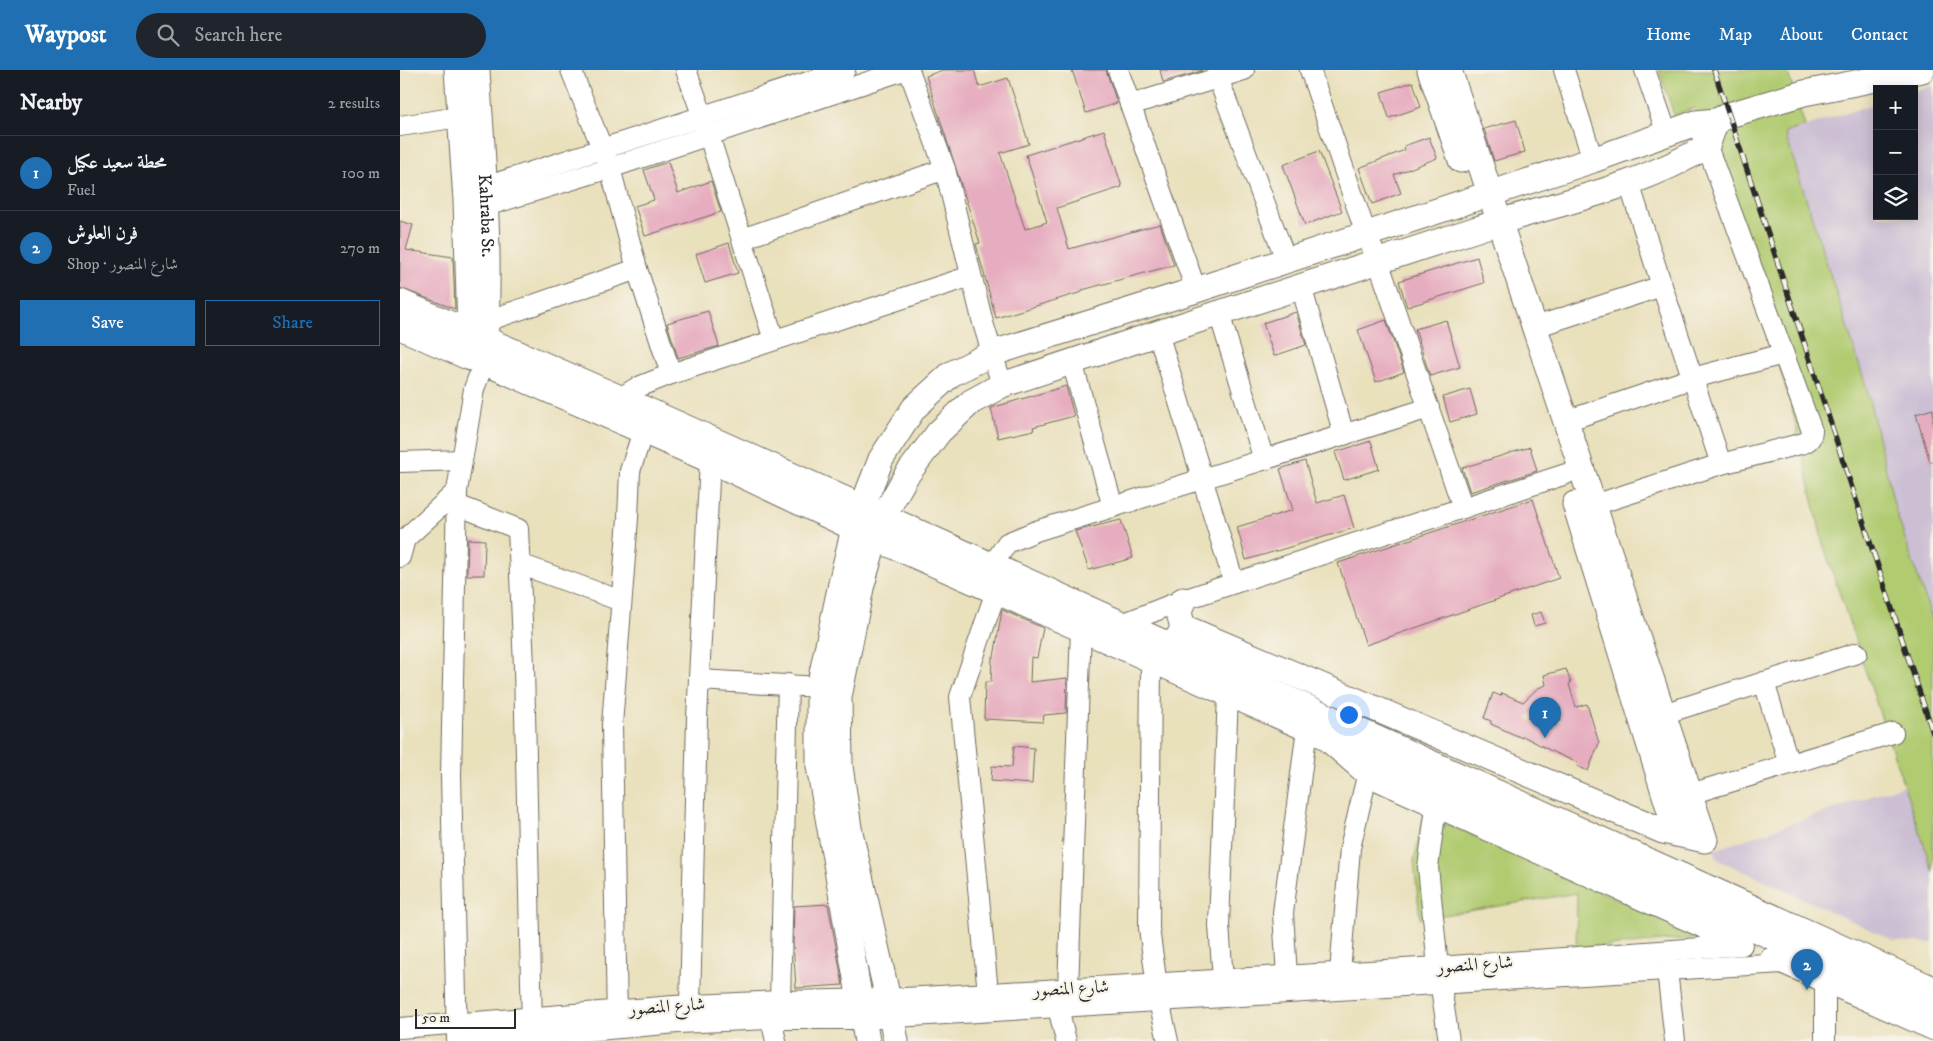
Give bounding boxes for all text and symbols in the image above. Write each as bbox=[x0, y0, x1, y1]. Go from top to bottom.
search box bbox=[136, 13, 486, 58]
text: Waypost bbox=[25, 20, 106, 50]
icon: search bbox=[154, 21, 182, 49]
text: Search here bbox=[194, 24, 282, 47]
text: Home bbox=[1646, 24, 1691, 46]
text: Map bbox=[1719, 24, 1752, 46]
text: About bbox=[1780, 24, 1823, 46]
text: Contact bbox=[1851, 24, 1908, 46]
map controls bbox=[1873, 85, 1918, 220]
button: + bbox=[1873, 85, 1918, 130]
text: Nearby bbox=[20, 90, 82, 116]
text: 2 results bbox=[328, 93, 380, 113]
button: − bbox=[1873, 130, 1918, 175]
text: محطة سعيد عكيل bbox=[67, 151, 167, 174]
text: 1 bbox=[33, 163, 39, 183]
text: 100 m bbox=[342, 163, 380, 183]
street label: Kahraba St. bbox=[473, 173, 498, 258]
button: layers bbox=[1873, 175, 1918, 220]
text: Fuel bbox=[67, 180, 96, 200]
text: فرن العلوش bbox=[67, 222, 138, 245]
text: 2 bbox=[32, 238, 40, 258]
text: 270 m bbox=[340, 238, 380, 258]
text: Shop · شارع المنصور bbox=[67, 254, 178, 274]
button: Save bbox=[20, 300, 195, 346]
button: Share bbox=[205, 300, 380, 346]
pin: 1 bbox=[1529, 697, 1561, 738]
your location bbox=[1336, 702, 1362, 728]
pin: 2 bbox=[1791, 949, 1823, 990]
street label: شارع المنصور bbox=[1434, 951, 1514, 982]
street label: شارع المنصور bbox=[1030, 976, 1110, 1005]
street label: شارع المنصور bbox=[626, 993, 706, 1024]
scale bar bbox=[415, 1006, 516, 1029]
text: 50 m bbox=[422, 1009, 450, 1027]

